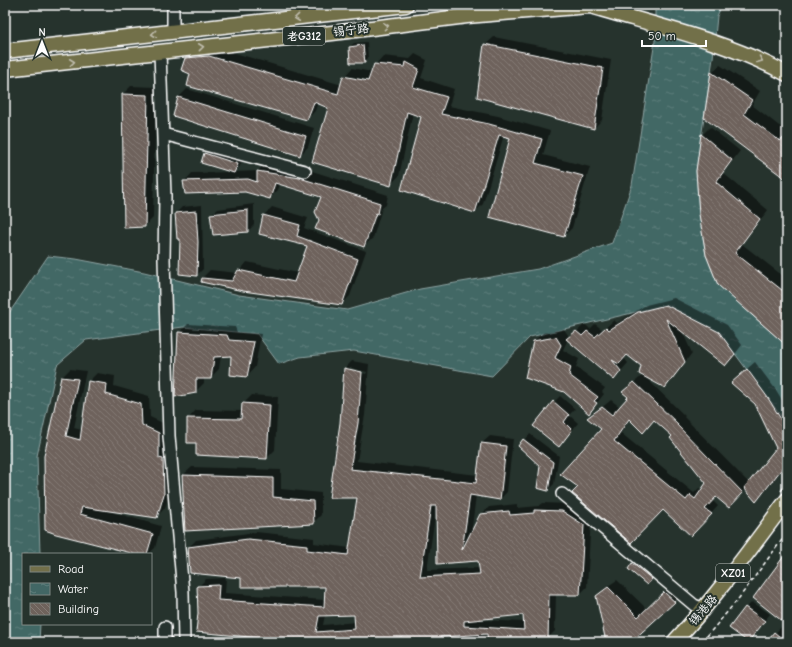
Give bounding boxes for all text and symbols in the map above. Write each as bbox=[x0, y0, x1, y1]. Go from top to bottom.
one-way arrow bbox=[294, 13, 301, 22]
street label: 锡宁路 bbox=[332, 21, 370, 39]
north arrow bbox=[22, 22, 62, 62]
one-way arrow bbox=[382, 22, 389, 31]
scale bar bbox=[642, 22, 706, 48]
text: N bbox=[38, 26, 46, 39]
road number: 老G312 bbox=[283, 27, 325, 45]
one-way arrow bbox=[151, 29, 157, 38]
text: 50 m bbox=[648, 29, 676, 43]
one-way arrow bbox=[198, 43, 204, 52]
one-way arrow bbox=[756, 56, 763, 64]
one-way arrow bbox=[69, 58, 75, 67]
legend bbox=[22, 553, 152, 625]
text: Road bbox=[58, 562, 84, 576]
road number: XZ01 bbox=[716, 564, 750, 582]
text: Water bbox=[58, 582, 88, 596]
street label: 锡港路 bbox=[686, 592, 720, 628]
text: Building bbox=[58, 602, 99, 616]

